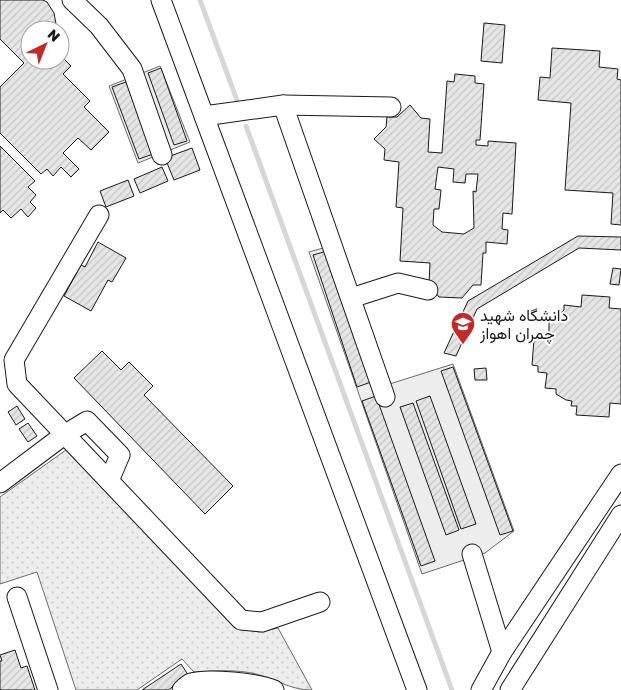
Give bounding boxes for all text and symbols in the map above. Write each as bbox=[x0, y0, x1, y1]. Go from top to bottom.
north arrow bbox=[20, 20, 70, 70]
text: N bbox=[45, 25, 64, 45]
place label: دانشگاه شهید چمران اهواز bbox=[479, 305, 568, 345]
school or university icon: دانشگاه شهید چمران اهواز bbox=[450, 311, 476, 345]

